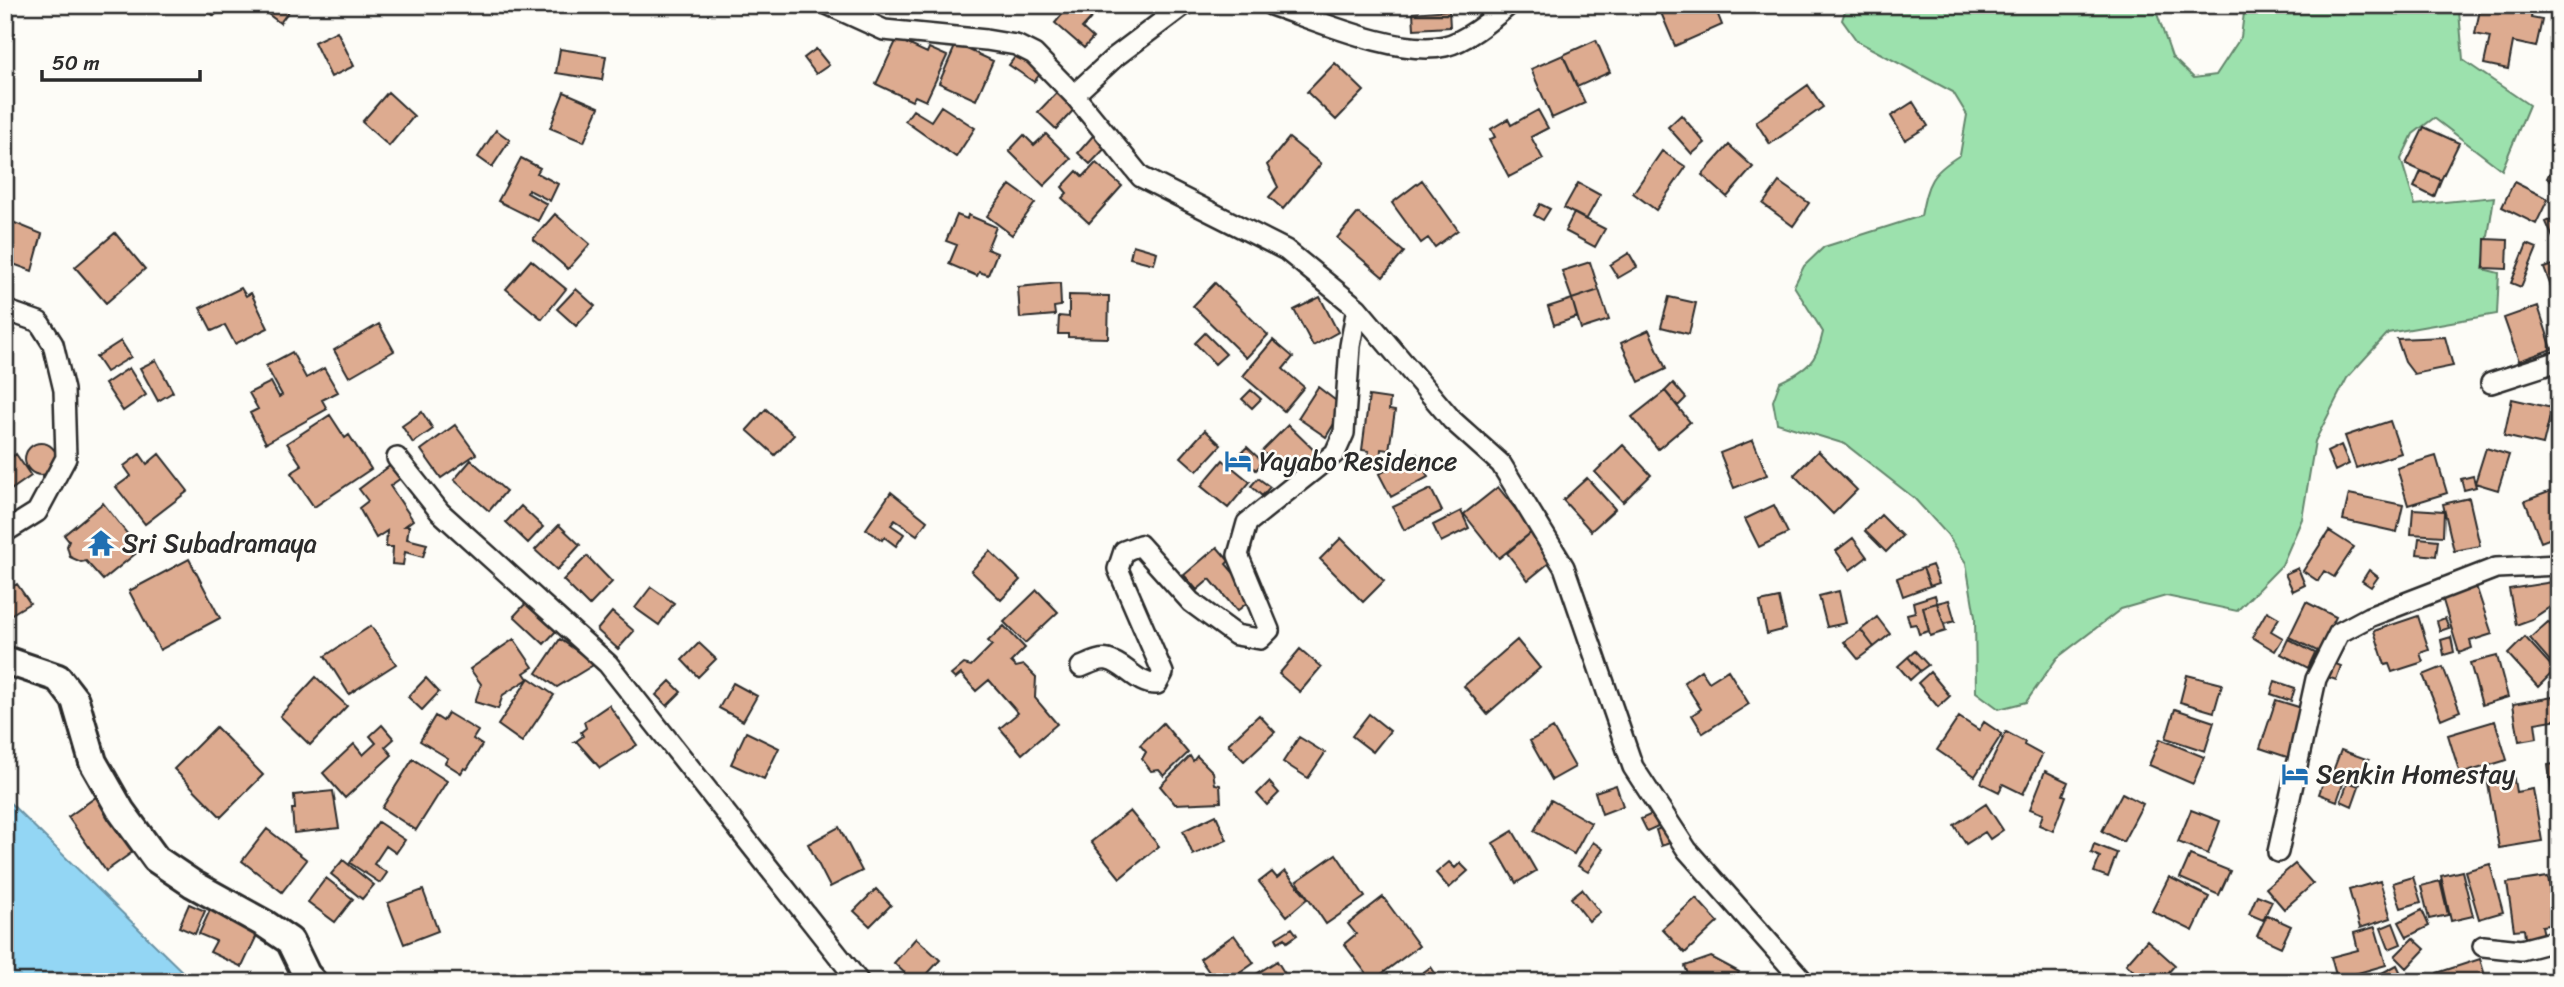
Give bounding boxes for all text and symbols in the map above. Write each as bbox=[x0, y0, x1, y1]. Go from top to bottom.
scale bar bbox=[42, 38, 200, 82]
text: 50 m bbox=[52, 44, 100, 82]
place label: Yayabo Residence bbox=[1259, 438, 1457, 484]
hotel icon: Yayabo Residence bbox=[1223, 446, 1253, 476]
place label: Sri Subadramaya bbox=[122, 520, 317, 566]
temple icon: Sri Subadramaya bbox=[86, 528, 116, 558]
place label: Senkin Homestay bbox=[2316, 751, 2516, 797]
hotel icon: Senkin Homestay bbox=[2280, 759, 2310, 789]

